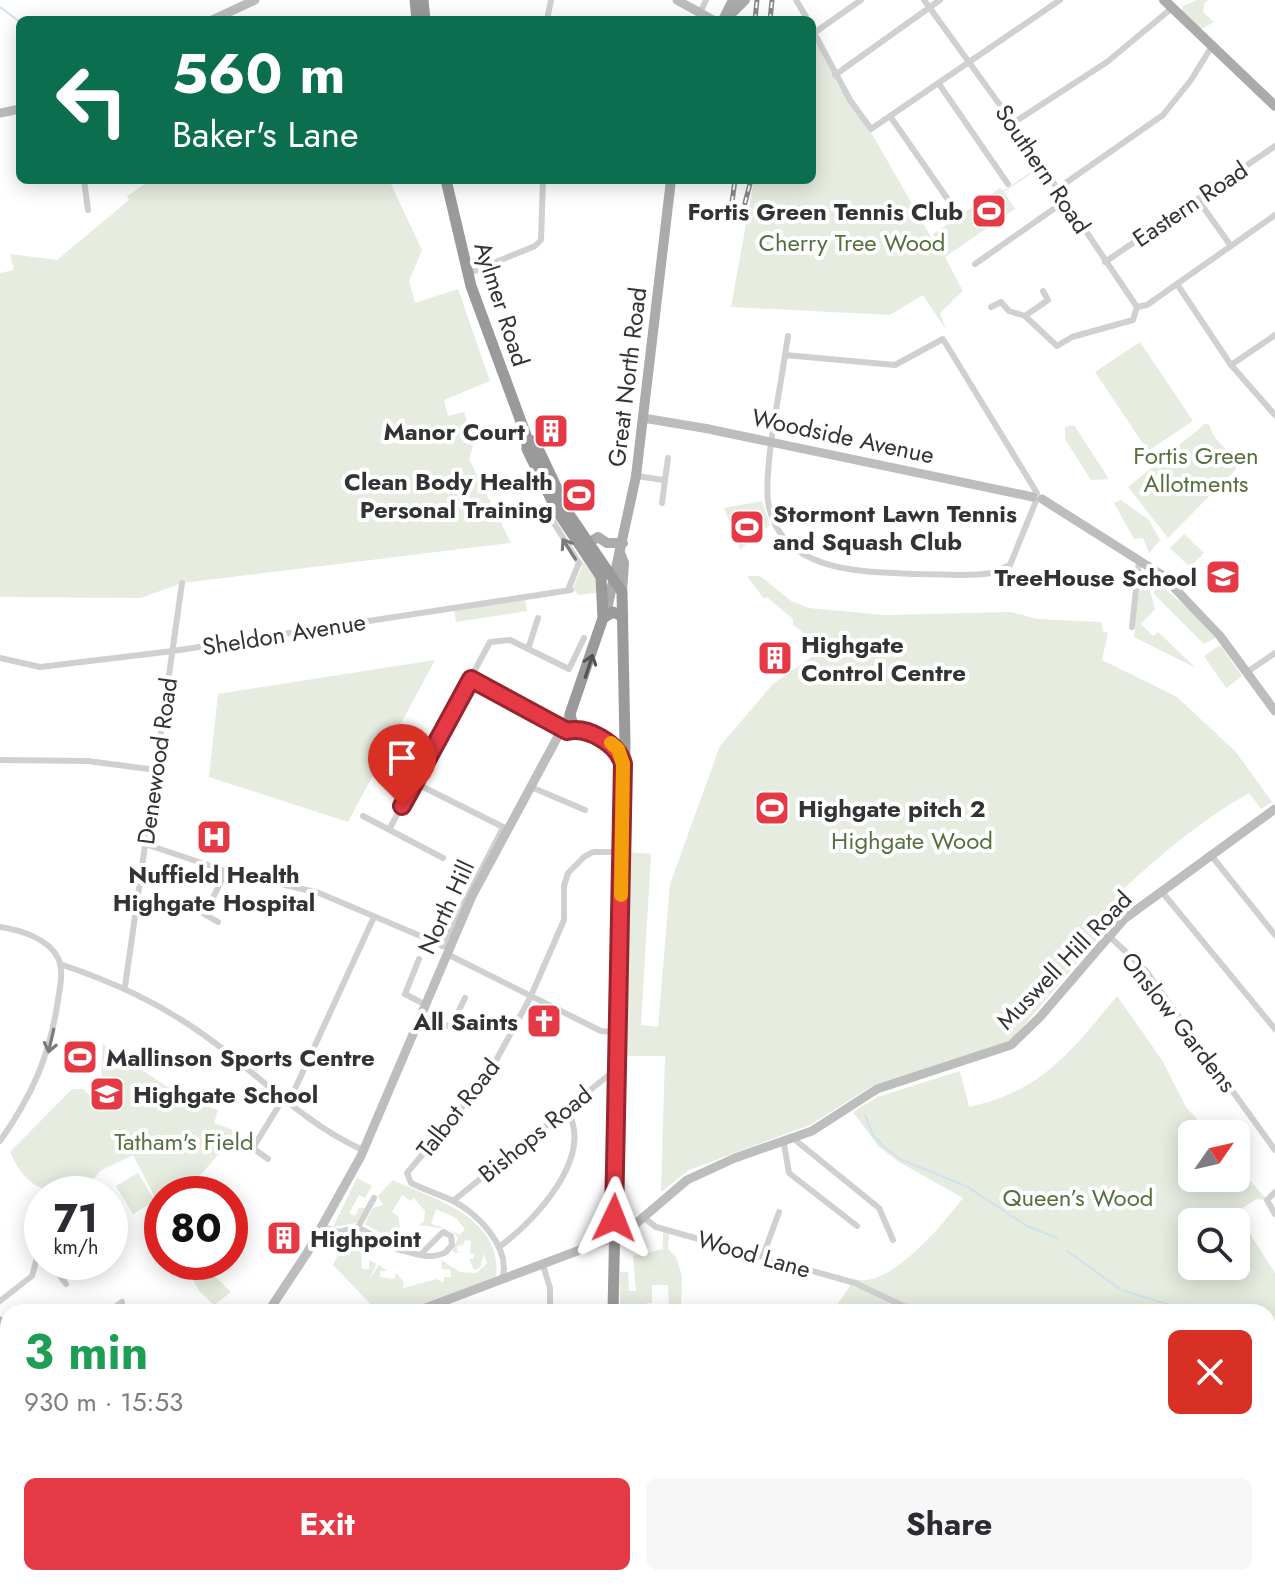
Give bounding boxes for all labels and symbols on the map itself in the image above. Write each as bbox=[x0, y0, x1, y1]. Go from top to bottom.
street label: Southern Road bbox=[987, 97, 1099, 241]
street label: Eastern Road bbox=[1125, 152, 1255, 256]
sports icon: Fortis Green Tennis Club bbox=[970, 192, 1008, 230]
place label: Fortis Green Tennis Club bbox=[687, 194, 963, 229]
park label: Cherry Tree Wood bbox=[758, 225, 946, 260]
street label: Aylmer Road bbox=[465, 237, 539, 371]
street label: Great North Road bbox=[599, 285, 655, 469]
street label: Woodside Avenue bbox=[749, 400, 937, 472]
building icon: Manor Court bbox=[532, 412, 570, 450]
place label: Manor Court bbox=[383, 414, 525, 449]
park label: Fortis Green Allotments bbox=[1133, 438, 1259, 501]
place label: Clean Body Health Personal Training bbox=[344, 464, 553, 527]
sports icon: Clean Body Health Personal Training bbox=[560, 476, 598, 514]
place label: Stormont Lawn Tennis and Squash Club bbox=[773, 496, 1017, 559]
sports icon: Stormont Lawn Tennis and Squash Club bbox=[728, 508, 766, 546]
one-way arrow bbox=[561, 538, 577, 561]
school or university icon: TreeHouse School bbox=[1204, 558, 1242, 596]
place label: TreeHouse School bbox=[994, 560, 1197, 595]
street label: Sheldon Avenue bbox=[200, 604, 368, 664]
place label: Highgate Control Centre bbox=[801, 627, 966, 690]
building icon: Highgate Control Centre bbox=[756, 639, 794, 677]
one-way arrow bbox=[582, 654, 597, 679]
street label: Denewood Road bbox=[128, 675, 186, 847]
pin bbox=[368, 724, 436, 806]
sports icon: Highgate pitch 2 bbox=[753, 789, 791, 827]
place label: Highgate pitch 2 bbox=[798, 791, 985, 826]
hospital icon: Nuffield Health Highgate Hospital bbox=[195, 818, 233, 856]
park label: Highgate Wood bbox=[831, 823, 993, 858]
street label: North Hill bbox=[409, 854, 483, 960]
place label: Nuffield Health Highgate Hospital bbox=[113, 857, 315, 920]
street label: Muswell Hill Road bbox=[988, 883, 1140, 1037]
street label: Onslow Gardens bbox=[1113, 944, 1245, 1100]
church icon: All Saints bbox=[525, 1002, 563, 1040]
place label: All Saints bbox=[412, 1004, 518, 1039]
one-way arrow bbox=[43, 1028, 58, 1053]
sports icon: Mallinson Sports Centre bbox=[61, 1038, 99, 1076]
place label: Mallinson Sports Centre bbox=[106, 1040, 375, 1075]
street label: Talbot Road bbox=[408, 1051, 508, 1165]
school or university icon: Highgate School bbox=[88, 1075, 126, 1113]
place label: Highgate School bbox=[133, 1077, 318, 1112]
street label: Bishops Road bbox=[471, 1077, 599, 1191]
north arrow bbox=[1178, 1120, 1250, 1192]
park label: Tatham's Field bbox=[114, 1124, 254, 1159]
speed limit sign: 80 bbox=[144, 1176, 248, 1280]
position arrow bbox=[572, 1176, 656, 1260]
park label: Queen’s Wood bbox=[1003, 1180, 1153, 1215]
building icon: Highpoint bbox=[265, 1219, 303, 1257]
place label: Highpoint bbox=[310, 1221, 421, 1256]
street label: Wood Lane bbox=[693, 1221, 815, 1287]

